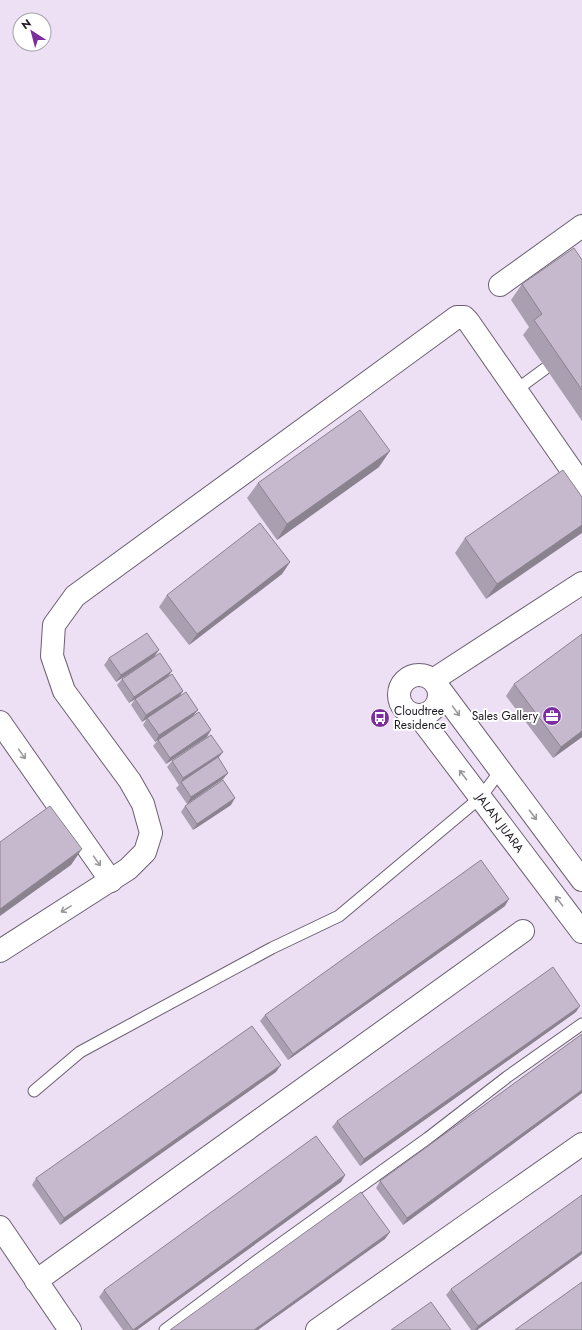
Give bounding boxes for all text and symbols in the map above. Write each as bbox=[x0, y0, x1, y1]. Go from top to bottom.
north arrow bbox=[12, 12, 52, 52]
text: N bbox=[18, 15, 34, 33]
place label: Cloudtree Residence bbox=[394, 702, 446, 734]
one-way arrow bbox=[452, 705, 460, 716]
office icon: Sales Gallery bbox=[541, 705, 563, 727]
bus stop icon: Cloudtree Residence bbox=[369, 707, 391, 729]
place label: Sales Gallery bbox=[472, 707, 539, 725]
one-way arrow bbox=[18, 748, 26, 759]
one-way arrow bbox=[459, 769, 468, 780]
street label: JALAN JUARA bbox=[470, 788, 528, 857]
one-way arrow bbox=[529, 810, 538, 821]
one-way arrow bbox=[93, 855, 101, 866]
one-way arrow bbox=[554, 895, 563, 906]
one-way arrow bbox=[61, 905, 72, 913]

